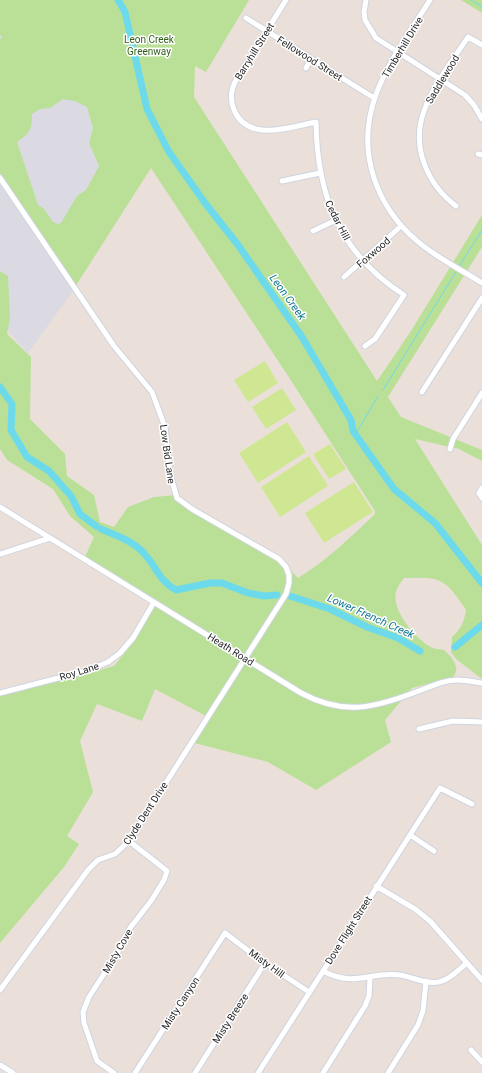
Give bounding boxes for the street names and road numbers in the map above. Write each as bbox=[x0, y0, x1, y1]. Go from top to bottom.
street label: Timberhill Drive bbox=[380, 15, 425, 80]
street label: Barryhill Street bbox=[233, 21, 276, 82]
street label: Fellowood Street bbox=[275, 34, 344, 83]
street label: Saddlewood bbox=[424, 53, 461, 106]
street label: Cedar Hill bbox=[323, 198, 352, 242]
street label: Foxwood bbox=[354, 235, 392, 270]
street label: Low Bid Lane bbox=[158, 424, 177, 484]
street label: Heath Road bbox=[206, 631, 256, 668]
street label: Roy Lane bbox=[58, 660, 100, 683]
street label: Clyde Dent Drive bbox=[121, 780, 170, 847]
street label: Dove Flight Street bbox=[323, 894, 374, 966]
street label: Misty Cove bbox=[100, 927, 134, 975]
street label: Misty Hill bbox=[247, 947, 287, 980]
street label: Misty Canyon bbox=[159, 975, 201, 1032]
street label: Misty Breeze bbox=[210, 991, 251, 1045]

